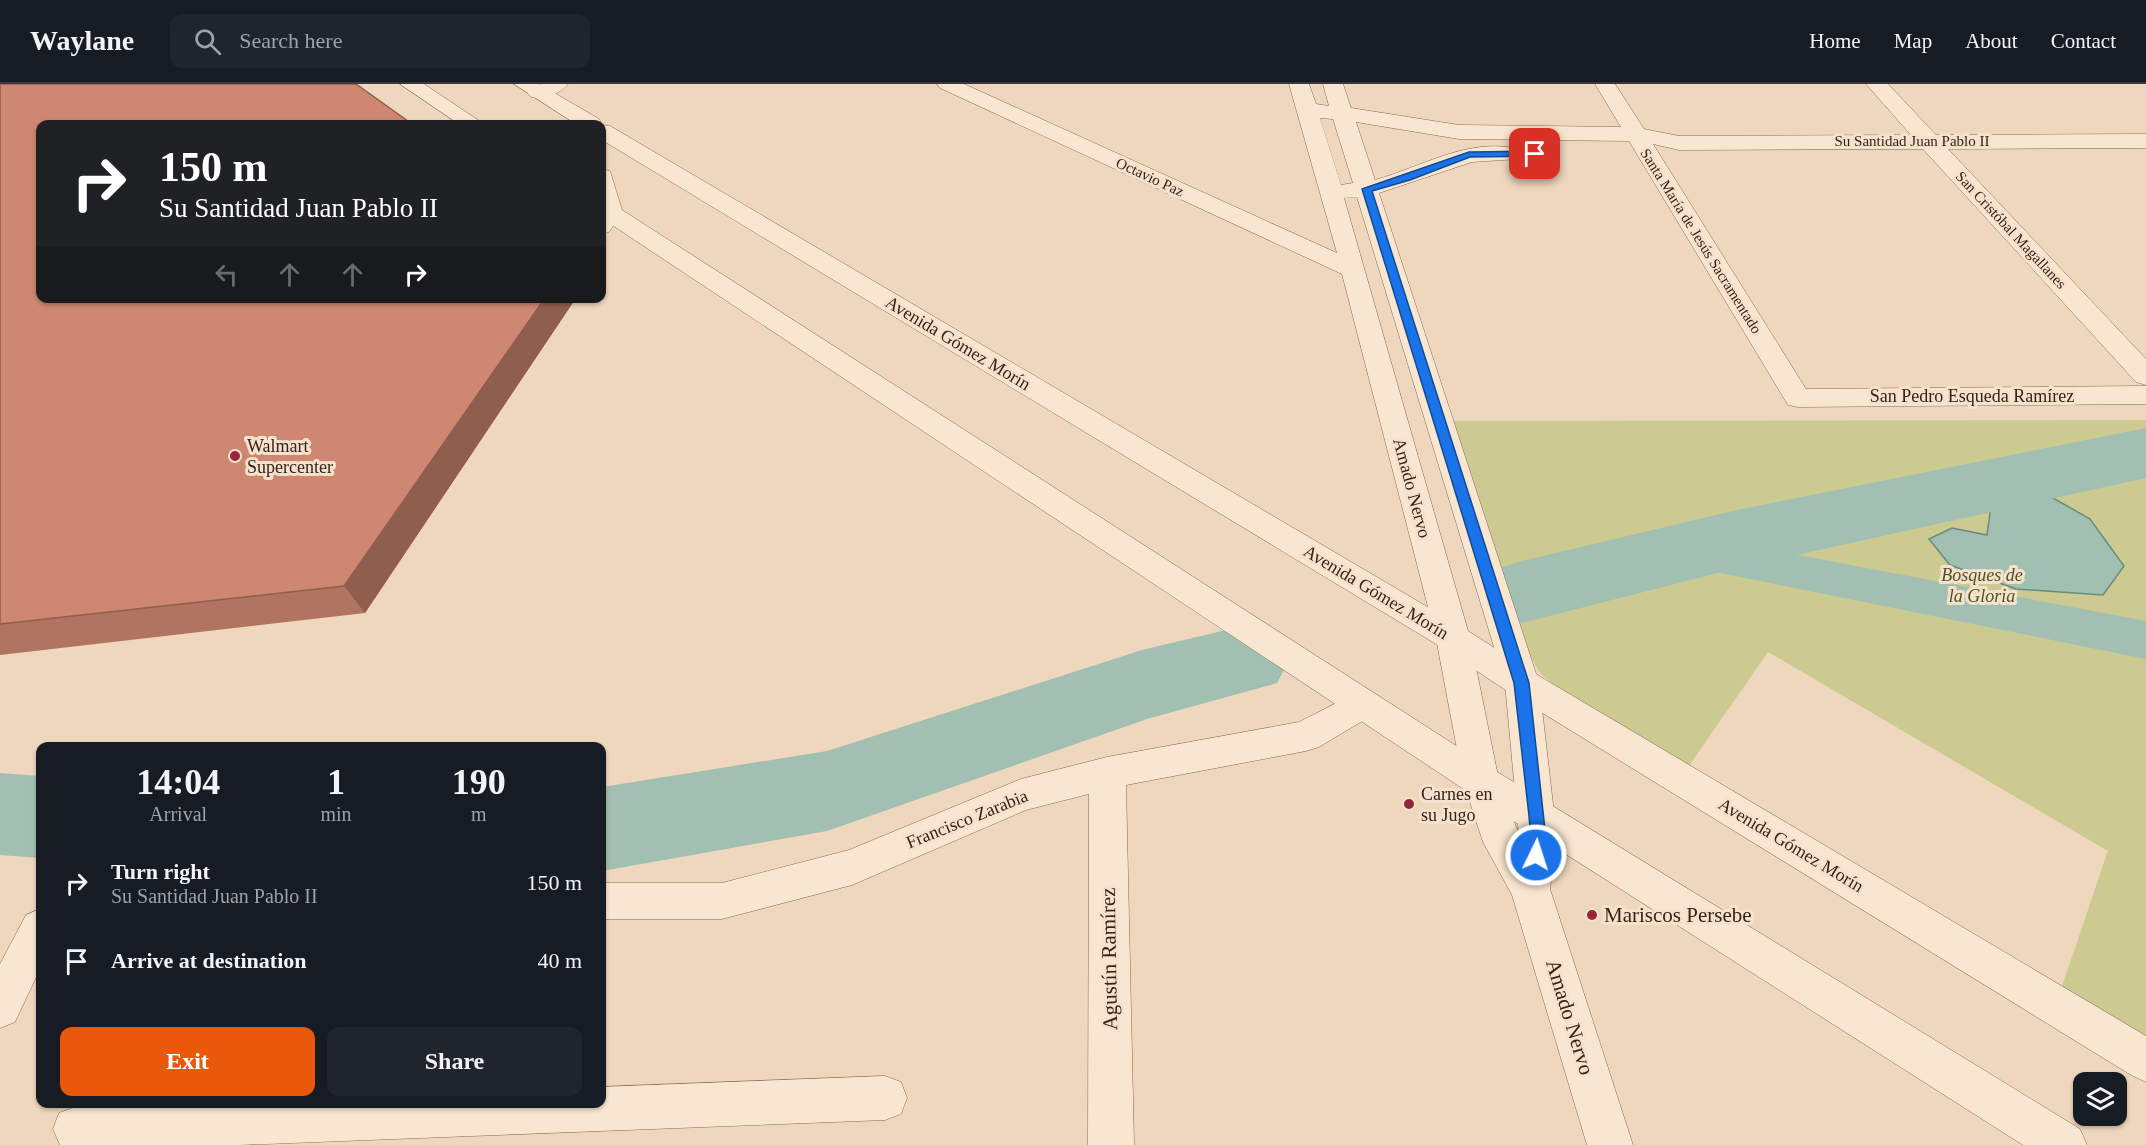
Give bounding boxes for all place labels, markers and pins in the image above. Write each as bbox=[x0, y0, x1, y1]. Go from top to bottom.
pin bbox=[1509, 128, 1560, 179]
place label: Walmart Supercenter bbox=[247, 436, 333, 477]
marker: Walmart Supercenter bbox=[228, 449, 242, 463]
place label: Carnes en su Jugo bbox=[1421, 784, 1492, 825]
marker: Carnes en su Jugo bbox=[1402, 797, 1416, 811]
place label: Mariscos Persebe bbox=[1604, 903, 1752, 927]
marker: Mariscos Persebe bbox=[1585, 908, 1599, 922]

